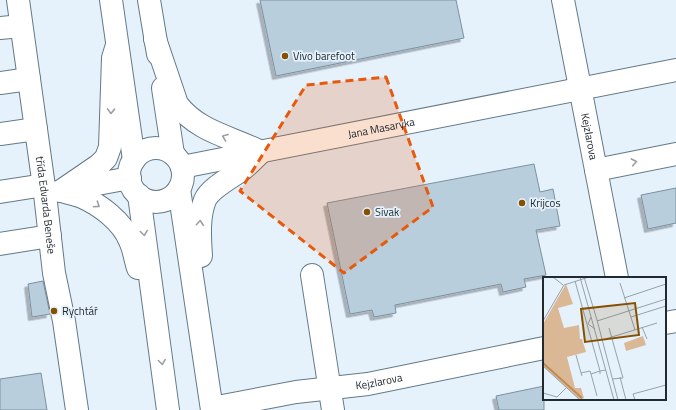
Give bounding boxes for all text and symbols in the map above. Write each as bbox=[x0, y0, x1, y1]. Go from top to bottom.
place label: Vivo barefoot bbox=[293, 48, 355, 64]
marker: Vivo barefoot bbox=[280, 51, 290, 61]
one-way arrow bbox=[107, 108, 115, 114]
street label: Kejzlarova bbox=[577, 112, 602, 162]
street label: Jana Masaryka bbox=[346, 113, 417, 142]
one-way arrow bbox=[221, 134, 229, 142]
street label: třída Edvarda Beneše bbox=[32, 155, 60, 255]
one-way arrow bbox=[631, 159, 637, 167]
place label: Krijcos bbox=[530, 195, 561, 211]
marker: Krijcos bbox=[517, 198, 527, 208]
one-way arrow bbox=[92, 200, 99, 207]
place label: Sivak bbox=[375, 204, 400, 220]
marker: Sivak bbox=[362, 207, 372, 217]
one-way arrow bbox=[196, 220, 205, 226]
one-way arrow bbox=[139, 230, 148, 236]
inset map bbox=[543, 277, 666, 400]
place label: Rychtář bbox=[62, 303, 98, 319]
marker: Rychtář bbox=[49, 306, 59, 316]
one-way arrow bbox=[157, 359, 166, 365]
street label: Kejzlarova bbox=[355, 369, 404, 393]

